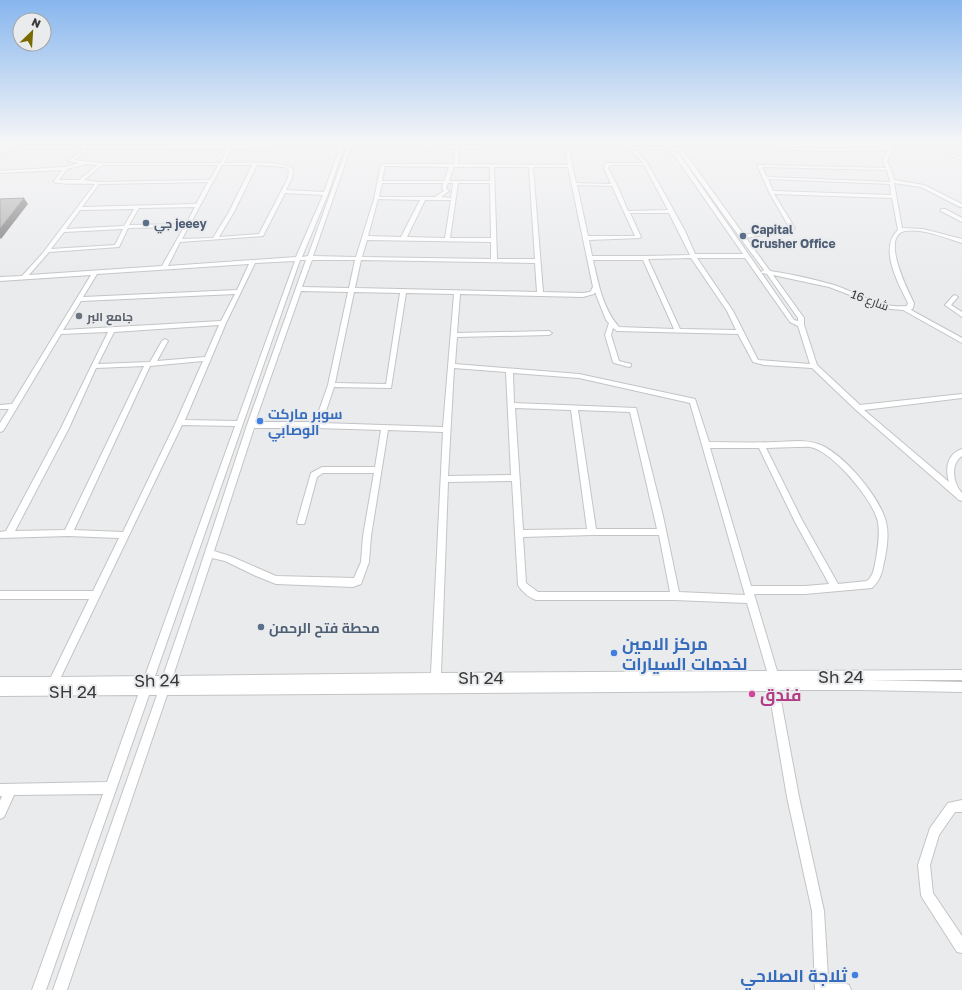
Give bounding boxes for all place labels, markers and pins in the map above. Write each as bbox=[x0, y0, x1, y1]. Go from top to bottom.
place label: جي jeeey bbox=[154, 216, 207, 234]
marker: جي jeeey bbox=[141, 218, 151, 228]
place label: Capital Crusher Office bbox=[751, 222, 836, 251]
marker: Capital Crusher Office bbox=[738, 231, 748, 241]
place label: جامع البر bbox=[86, 309, 133, 326]
marker: جامع البر bbox=[74, 311, 84, 321]
place label: سوبر ماركت الوصابي bbox=[268, 405, 342, 442]
marker: سوبر ماركت الوصابي bbox=[255, 416, 265, 426]
place label: محطة فتح الرحمن bbox=[269, 619, 380, 638]
marker: محطة فتح الرحمن bbox=[256, 622, 266, 632]
place label: مركز الامين لخدمات السيارات bbox=[622, 633, 747, 674]
marker: مركز الامين لخدمات السيارات bbox=[609, 648, 619, 658]
place label: فندق bbox=[760, 684, 801, 706]
marker: فندق bbox=[747, 689, 757, 699]
place label: ثلاجة الصلاحي bbox=[740, 965, 848, 990]
marker: ثلاجة الصلاحي bbox=[850, 970, 860, 980]

